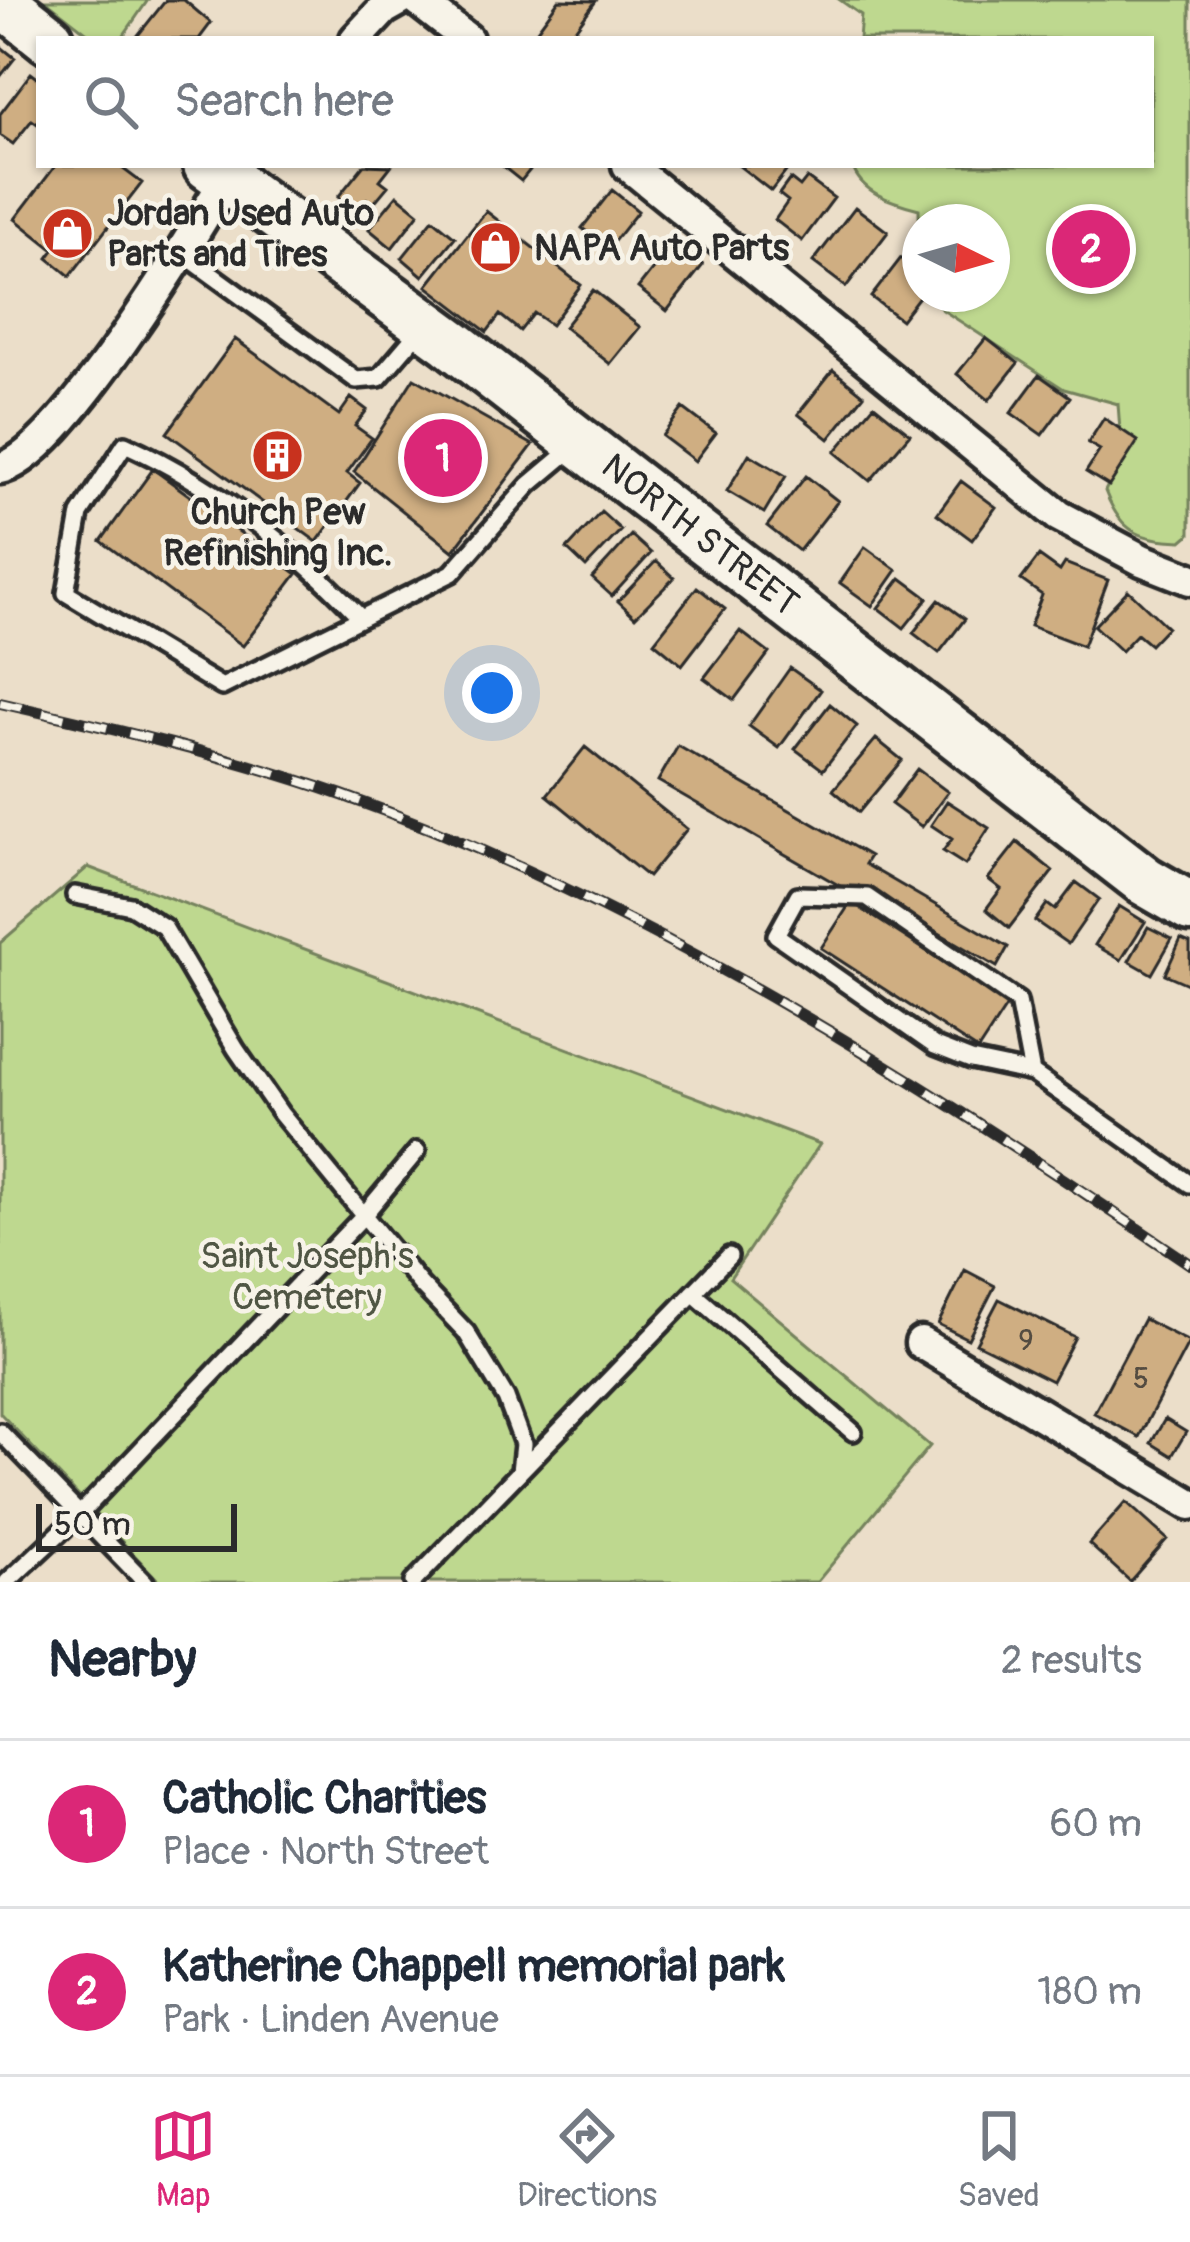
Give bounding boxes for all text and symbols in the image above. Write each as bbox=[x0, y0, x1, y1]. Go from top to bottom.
search box bbox=[36, 36, 1154, 168]
icon: search bbox=[78, 69, 144, 135]
text: Search here bbox=[174, 74, 394, 130]
place label: Jordan Used Auto Parts and Tires bbox=[107, 191, 374, 277]
north arrow bbox=[902, 204, 1010, 312]
pin: 2 bbox=[1052, 204, 1130, 294]
shop icon: Jordan Used Auto Parts and Tires bbox=[40, 206, 96, 262]
shop icon: NAPA Auto Parts bbox=[467, 220, 523, 276]
place label: NAPA Auto Parts bbox=[534, 226, 790, 271]
pin: 1 bbox=[404, 413, 482, 503]
building icon: Church Pew Refinishing Inc. bbox=[250, 428, 306, 484]
street label: NORTH STREET bbox=[592, 444, 808, 626]
place label: Church Pew Refinishing Inc. bbox=[164, 490, 392, 576]
your location bbox=[462, 663, 522, 723]
park label: Saint Joseph's Cemetery bbox=[200, 1234, 414, 1320]
house number: 9 bbox=[1018, 1322, 1034, 1359]
house number: 5 bbox=[1133, 1360, 1149, 1397]
scale bar bbox=[36, 1498, 237, 1551]
text: 50 m bbox=[54, 1504, 131, 1545]
text: Nearby bbox=[48, 1628, 196, 1692]
text: 2 results bbox=[1001, 1636, 1142, 1685]
text: Catholic Charities bbox=[162, 1771, 486, 1827]
text: 1 bbox=[79, 1799, 95, 1848]
text: 60 m bbox=[1050, 1799, 1142, 1848]
text: Place · North Street bbox=[162, 1827, 489, 1876]
text: Katherine Chappell memorial park bbox=[162, 1939, 785, 1995]
text: 2 bbox=[76, 1967, 98, 2016]
text: 180 m bbox=[1037, 1967, 1142, 2016]
text: Park · Linden Avenue bbox=[162, 1995, 499, 2044]
tab: Map bbox=[150, 2103, 216, 2216]
tab: Directions bbox=[517, 2103, 657, 2216]
tab: Saved bbox=[958, 2103, 1040, 2216]

